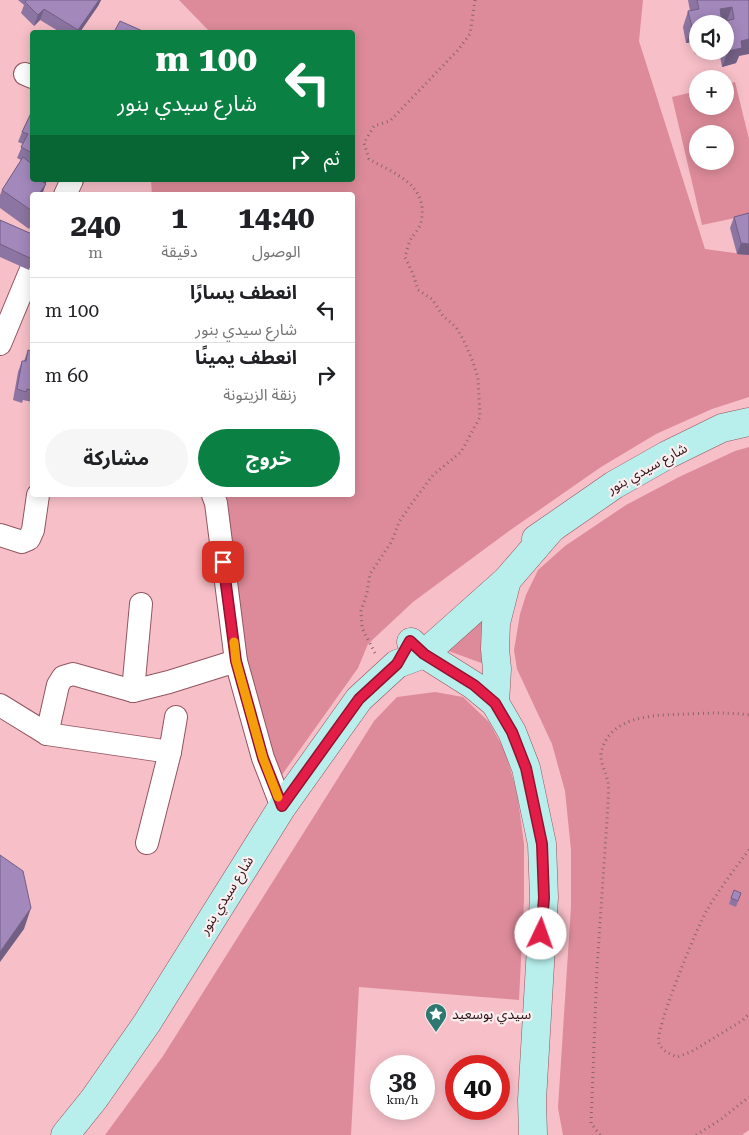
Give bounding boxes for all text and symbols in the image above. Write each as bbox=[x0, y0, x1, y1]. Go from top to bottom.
map controls bbox=[689, 15, 734, 170]
button: sound bbox=[689, 15, 734, 60]
text: 100 m bbox=[156, 39, 257, 80]
icon: left bbox=[275, 50, 340, 115]
button: + bbox=[689, 70, 734, 115]
text: شارع سيدي بنور bbox=[117, 91, 257, 116]
button: − bbox=[689, 125, 734, 170]
icon: right bbox=[286, 145, 314, 173]
text: ثم bbox=[324, 147, 340, 170]
text: 1 bbox=[171, 200, 188, 235]
text: 14:40 bbox=[238, 200, 315, 235]
text: 240 bbox=[70, 208, 121, 243]
text: دقيقة bbox=[161, 242, 198, 261]
text: الوصول bbox=[252, 242, 301, 261]
text: m bbox=[88, 243, 103, 262]
text: انعطف يسارًا bbox=[190, 281, 297, 304]
icon: left bbox=[312, 296, 340, 324]
text: 100 m bbox=[45, 299, 99, 322]
text: شارع سيدي بنور bbox=[195, 320, 297, 339]
text: انعطف يمينًا bbox=[195, 346, 297, 369]
icon: right bbox=[312, 361, 340, 389]
text: 60 m bbox=[45, 364, 88, 387]
text: زنقة الزيتونة bbox=[223, 385, 297, 404]
button: مشاركة bbox=[45, 429, 188, 487]
button: خروج bbox=[198, 429, 340, 487]
street label: شارع سيدي بنور bbox=[603, 439, 691, 500]
pin bbox=[202, 541, 244, 583]
icon: arrive bbox=[209, 548, 237, 576]
street label: شارع سيدي بنور bbox=[195, 853, 259, 940]
position arrow bbox=[514, 907, 566, 959]
place icon: سيدي بوسعيد bbox=[424, 1002, 448, 1033]
place label: سيدي بوسعيد bbox=[452, 1006, 531, 1025]
speed limit sign: 40 bbox=[445, 1055, 510, 1120]
text: 38 bbox=[388, 1067, 417, 1096]
text: km/h bbox=[386, 1093, 419, 1107]

